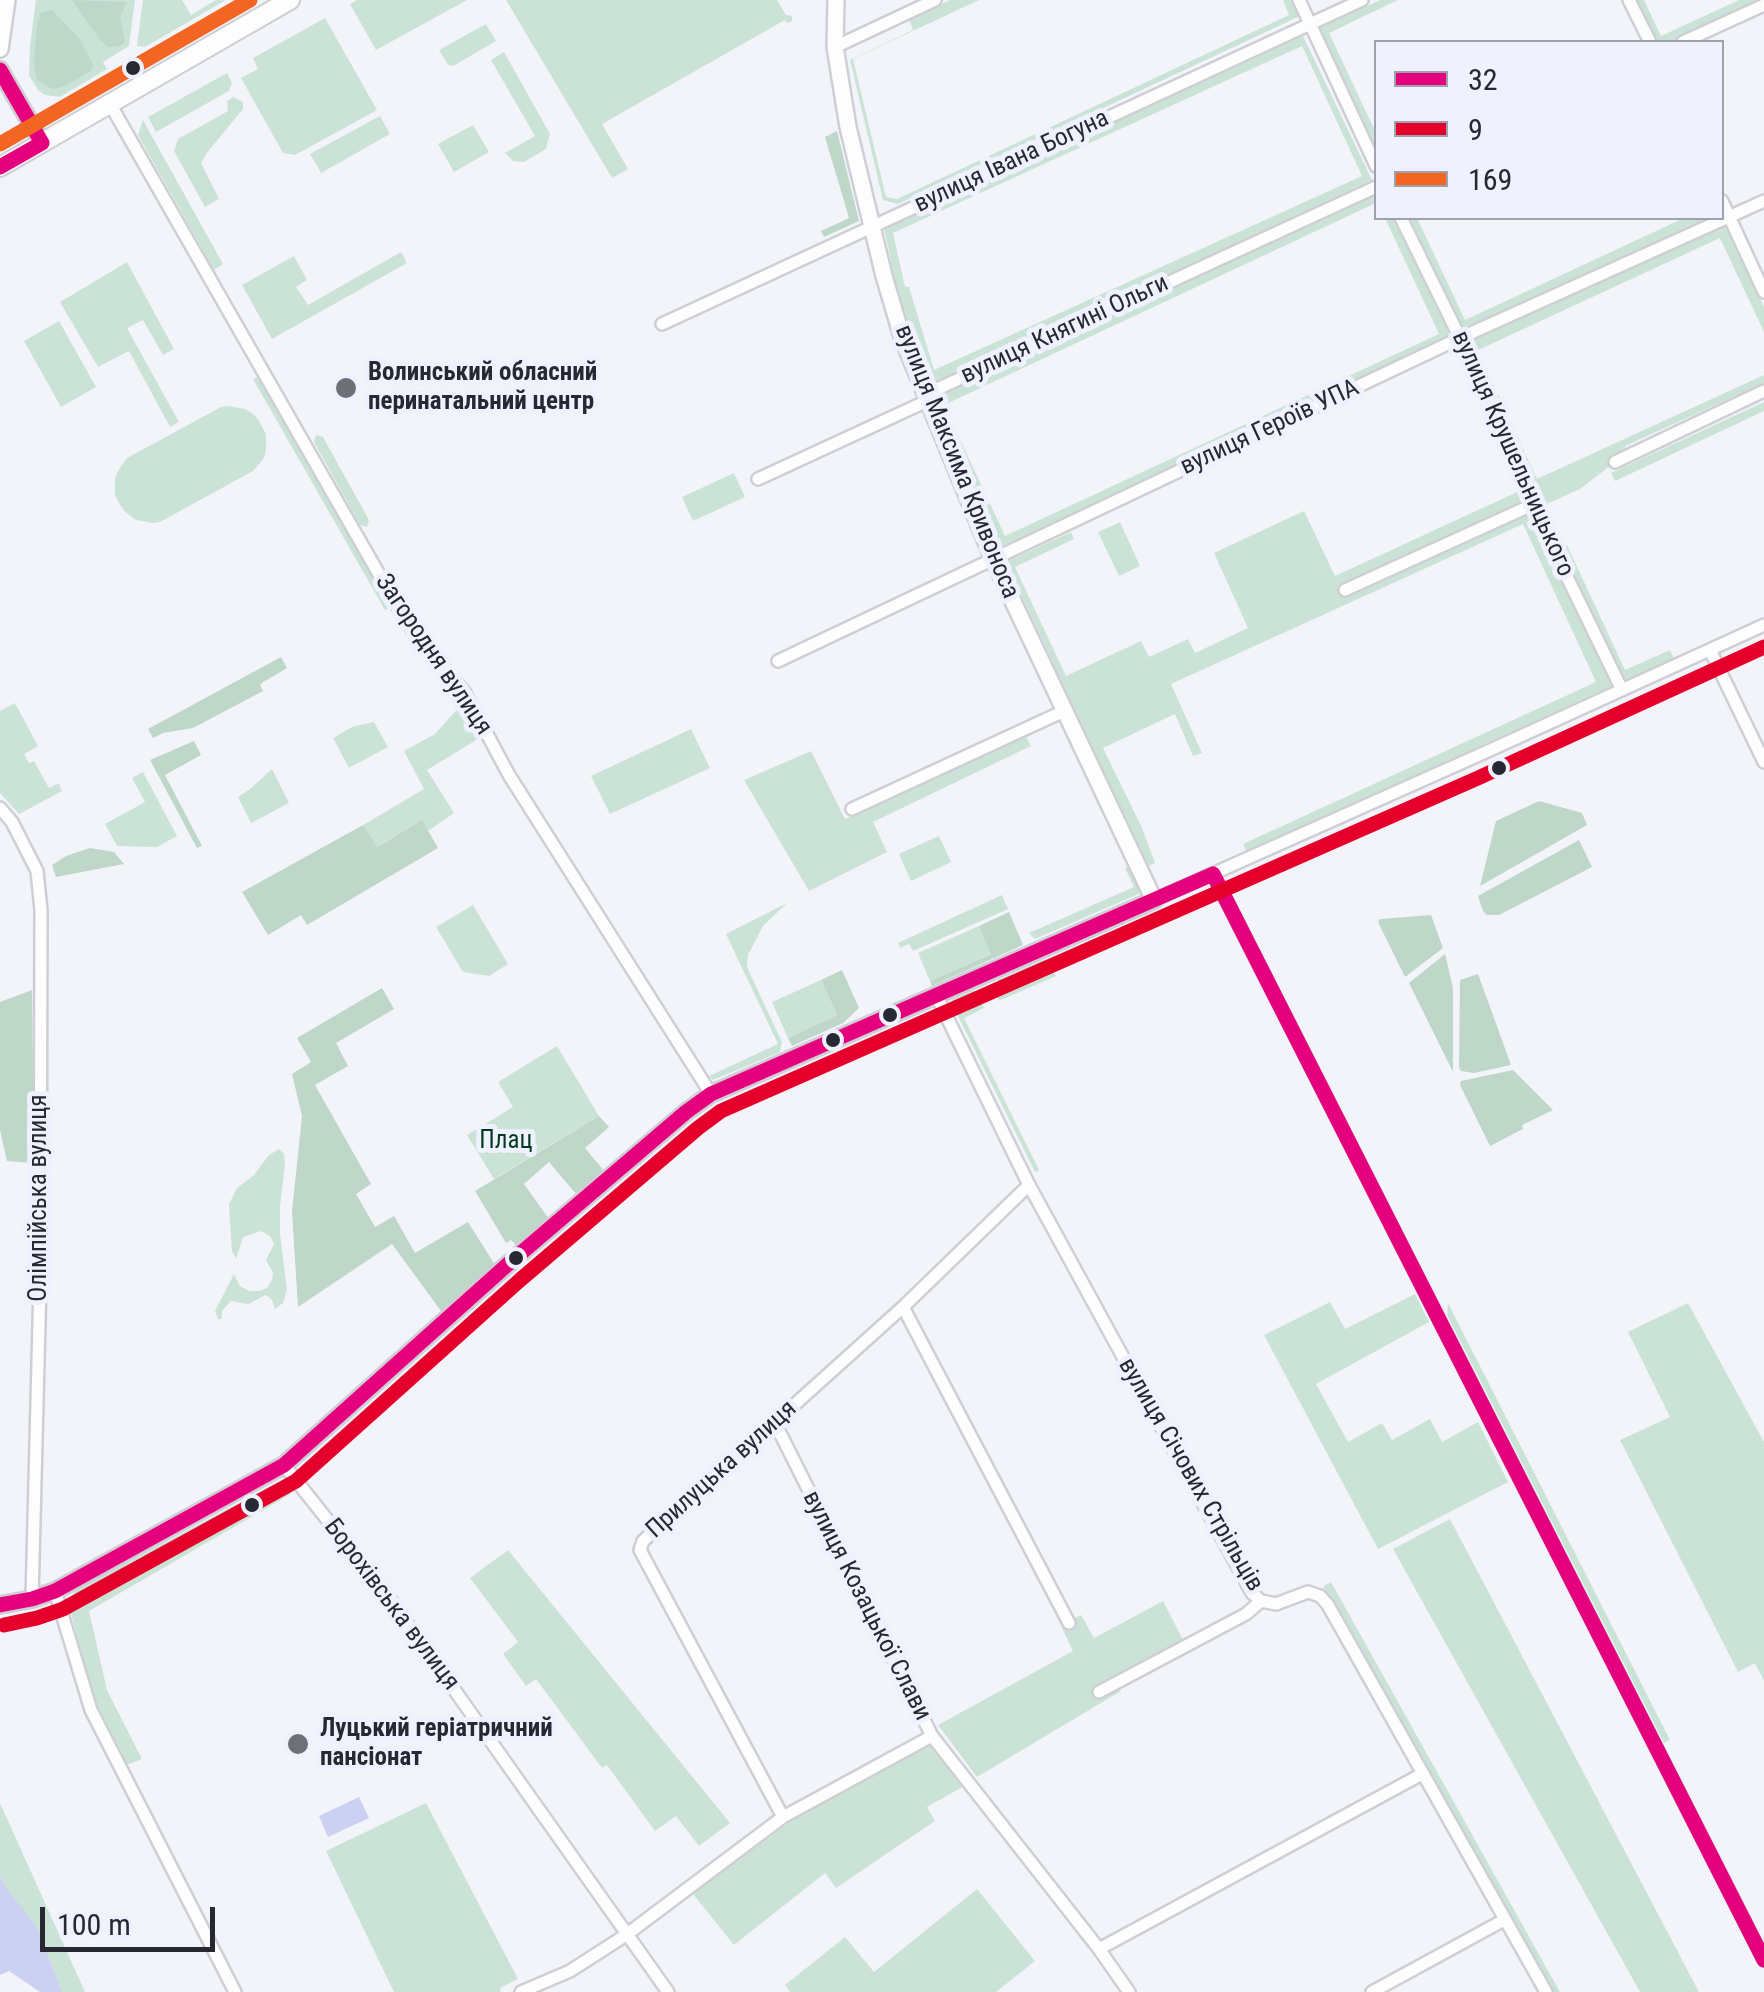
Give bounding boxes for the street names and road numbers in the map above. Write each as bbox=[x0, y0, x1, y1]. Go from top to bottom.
street label: вулиця Івана Богуна bbox=[910, 104, 1114, 220]
street label: вулиця Княгині Ольги bbox=[957, 269, 1173, 391]
street label: вулиця Максима Кривоноса bbox=[887, 321, 1025, 603]
street label: вулиця Крушельницького bbox=[1444, 327, 1580, 581]
street label: вулиця Героїв УПА bbox=[1176, 374, 1364, 482]
street label: Загородня вулиця bbox=[368, 569, 498, 741]
street label: Олімпійська вулиця bbox=[25, 1094, 55, 1302]
street label: вулиця Січових Стрільців bbox=[1111, 1353, 1269, 1597]
street label: Прилуцька вулиця bbox=[641, 1395, 803, 1545]
street label: вулиця Козацької Слави bbox=[795, 1486, 937, 1726]
street label: Борохівська вулиця bbox=[317, 1513, 465, 1697]

